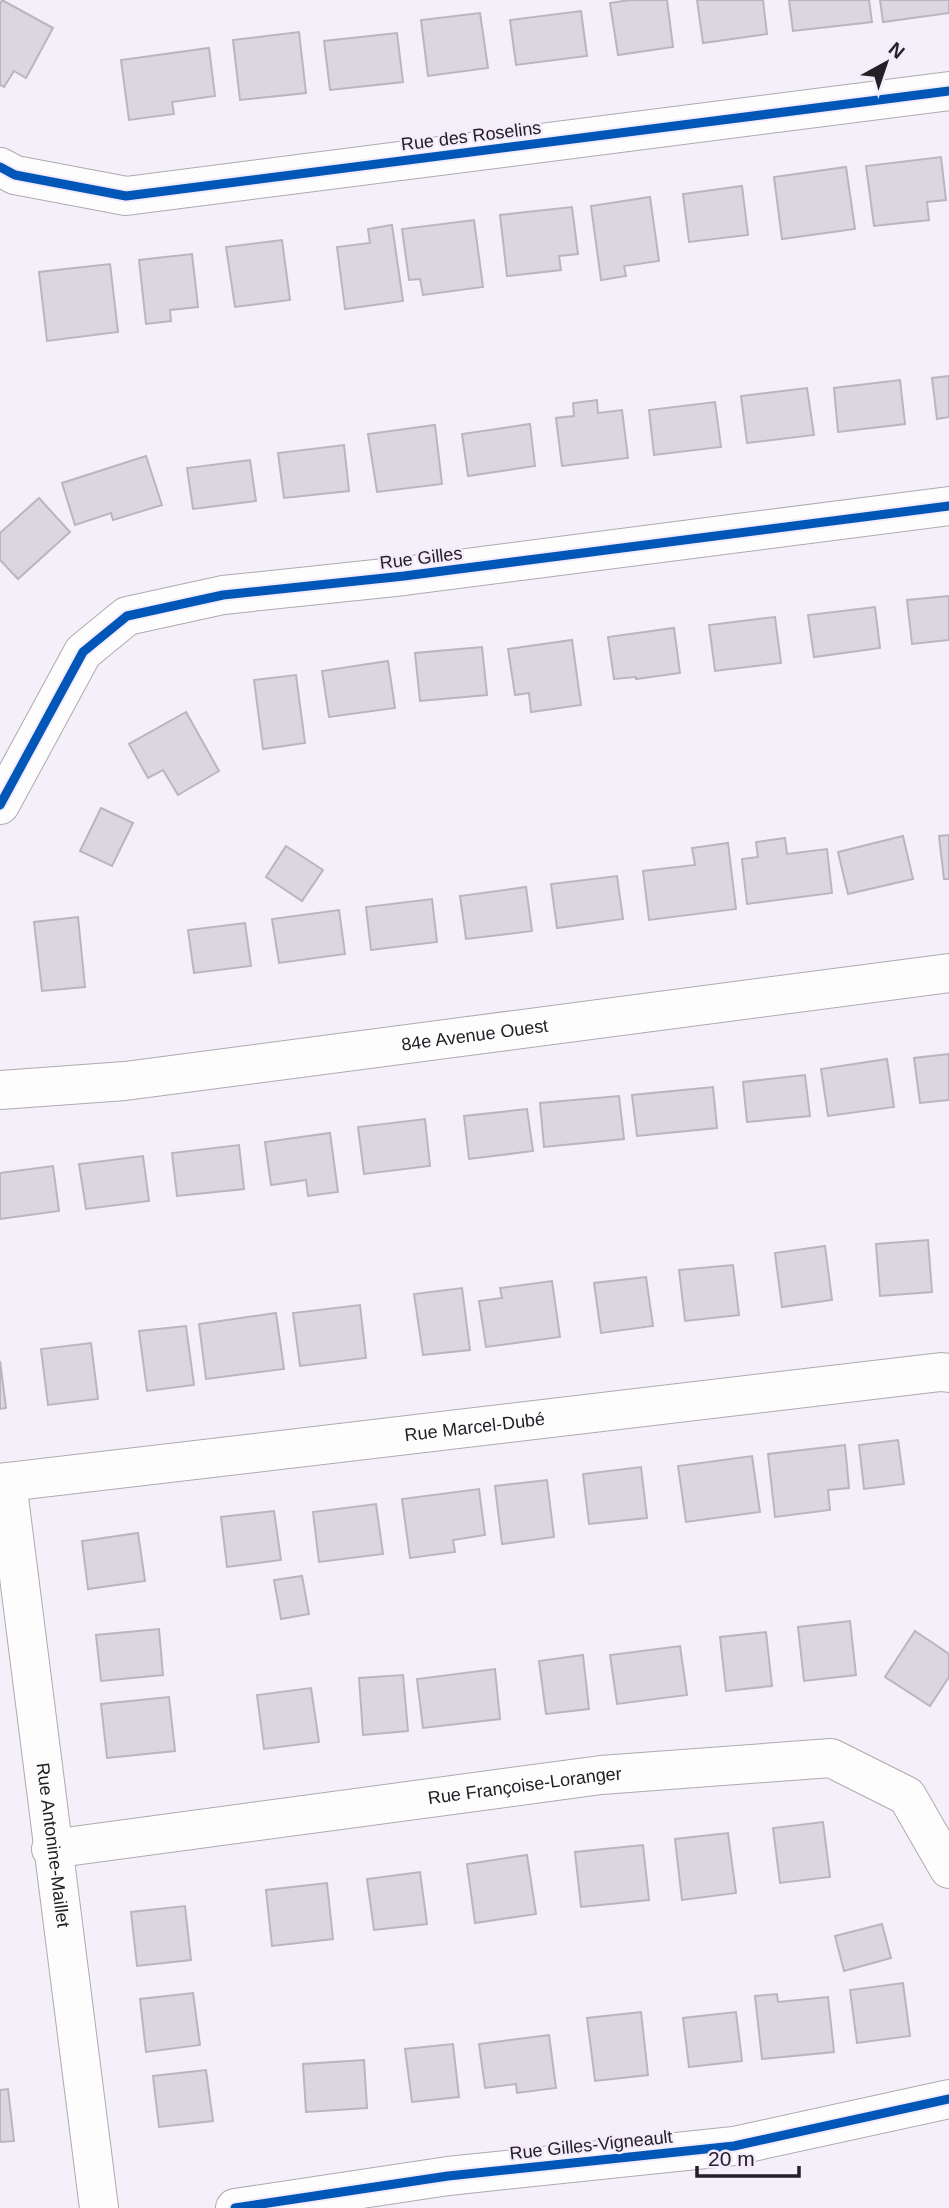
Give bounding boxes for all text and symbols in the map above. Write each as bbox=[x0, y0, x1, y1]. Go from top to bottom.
north arrow bbox=[851, 28, 921, 98]
text: N bbox=[885, 38, 909, 63]
street label: Rue des Roselins bbox=[400, 117, 542, 155]
street label: Rue Gilles bbox=[379, 543, 463, 573]
street label: 84e Avenue Ouest bbox=[400, 1016, 549, 1055]
street label: Rue Marcel-Dubé bbox=[403, 1409, 546, 1445]
street label: Rue Antonine-Maillet bbox=[33, 1761, 73, 1929]
street label: Rue Françoise-Loranger bbox=[427, 1764, 622, 1808]
street label: Rue Gilles-Vigneault bbox=[509, 2126, 673, 2164]
scale bar bbox=[697, 2134, 799, 2178]
text: 20 m bbox=[708, 2147, 755, 2170]

